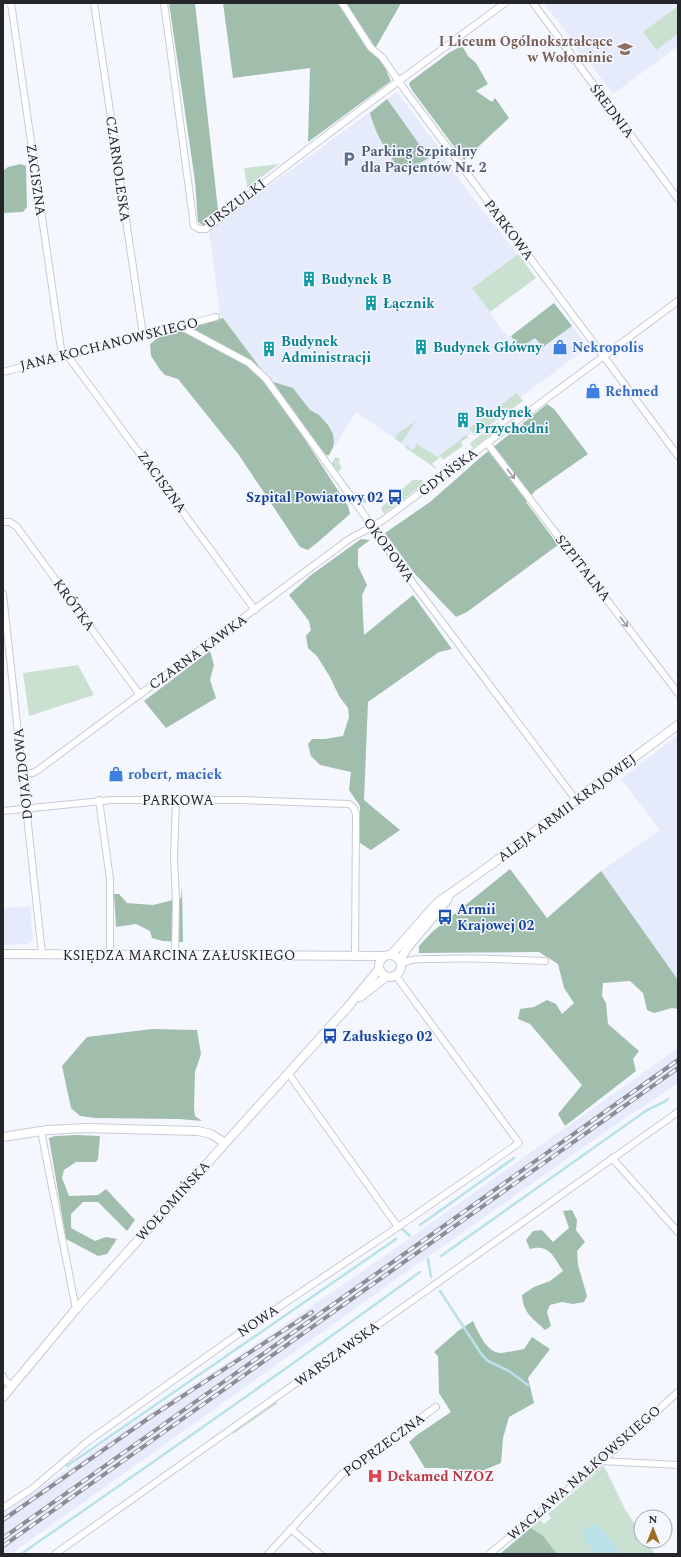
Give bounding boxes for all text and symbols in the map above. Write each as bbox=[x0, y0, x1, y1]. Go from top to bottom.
place label: I Liceum Ogólnokształcące w Wołominie bbox=[439, 31, 613, 68]
school or university icon: I Liceum Ogólnokształcące w Wołominie bbox=[616, 40, 634, 58]
street label: ŚREDNIA bbox=[584, 79, 640, 143]
street label: CZARNOLESKA bbox=[100, 115, 136, 224]
place label: Parking Szpitalny dla Pacjentów Nr. 2 bbox=[361, 141, 487, 178]
street label: ZACISZNA bbox=[21, 143, 52, 218]
parking icon: Parking Szpitalny dla Pacjentów Nr. 2 bbox=[340, 150, 358, 168]
street label: URSZULKI bbox=[200, 174, 270, 234]
street label: PARKOWA bbox=[479, 195, 539, 265]
place label: Budynek B bbox=[321, 269, 392, 290]
building icon: Budynek B bbox=[300, 270, 318, 288]
place label: Łącznik bbox=[383, 293, 435, 314]
building icon: Łącznik bbox=[362, 294, 380, 312]
street label: JANA KOCHANOWSKIEGO bbox=[18, 312, 200, 376]
place label: Budynek Administracji bbox=[281, 331, 371, 368]
place label: Budynek Główny bbox=[433, 337, 543, 358]
place label: Nekropolis bbox=[572, 337, 644, 358]
building icon: Budynek Główny bbox=[412, 338, 430, 356]
shop icon: Nekropolis bbox=[551, 338, 569, 356]
building icon: Budynek Administracji bbox=[260, 340, 278, 358]
place label: Rehmed bbox=[605, 381, 659, 402]
shop icon: Rehmed bbox=[584, 382, 602, 400]
place label: Budynek Przychodni bbox=[475, 402, 549, 439]
building icon: Budynek Przychodni bbox=[454, 411, 472, 429]
street label: GDYŃSKA bbox=[414, 442, 483, 501]
street label: ZACISZNA bbox=[132, 447, 192, 518]
one-way arrow bbox=[507, 468, 515, 479]
place label: Szpital Powiatowy 02 bbox=[246, 487, 383, 508]
bus stop icon: Szpital Powiatowy 02 bbox=[386, 488, 404, 506]
street label: OKOPOWA bbox=[358, 513, 420, 587]
street label: SZPITALNA bbox=[550, 530, 616, 606]
street label: KRÓTKA bbox=[48, 574, 100, 636]
street label: CZARNA KAWKA bbox=[144, 609, 252, 695]
one-way arrow bbox=[619, 616, 628, 627]
street label: DOJAZDOWA bbox=[8, 726, 38, 821]
street label: ALEJA ARMII KRAJOWEJ bbox=[493, 749, 641, 867]
place label: robert, maciek bbox=[128, 764, 223, 785]
shop icon: robert, maciek bbox=[107, 765, 125, 783]
street label: PARKOWA bbox=[142, 790, 214, 811]
place label: Armii Krajowej 02 bbox=[457, 899, 534, 936]
bus stop icon: Armii Krajowej 02 bbox=[436, 908, 454, 926]
street label: KSIĘDZA MARCINA ZAŁUSKIEGO bbox=[63, 945, 295, 966]
place label: Załuskiego 02 bbox=[342, 1026, 432, 1047]
bus stop icon: Załuskiego 02 bbox=[321, 1027, 339, 1045]
street label: WOŁOMIŃSKA bbox=[131, 1156, 215, 1246]
street label: NOWA bbox=[233, 1299, 283, 1343]
street label: WARSZAWSKA bbox=[290, 1316, 384, 1392]
street label: WACŁAWA NAŁKOWSKIEGO bbox=[504, 1402, 664, 1544]
street label: POPRZECZNA bbox=[339, 1408, 430, 1482]
place label: Dekamed NZOZ bbox=[387, 1466, 494, 1487]
hospital icon: Dekamed NZOZ bbox=[366, 1467, 384, 1485]
north arrow bbox=[633, 1509, 673, 1549]

